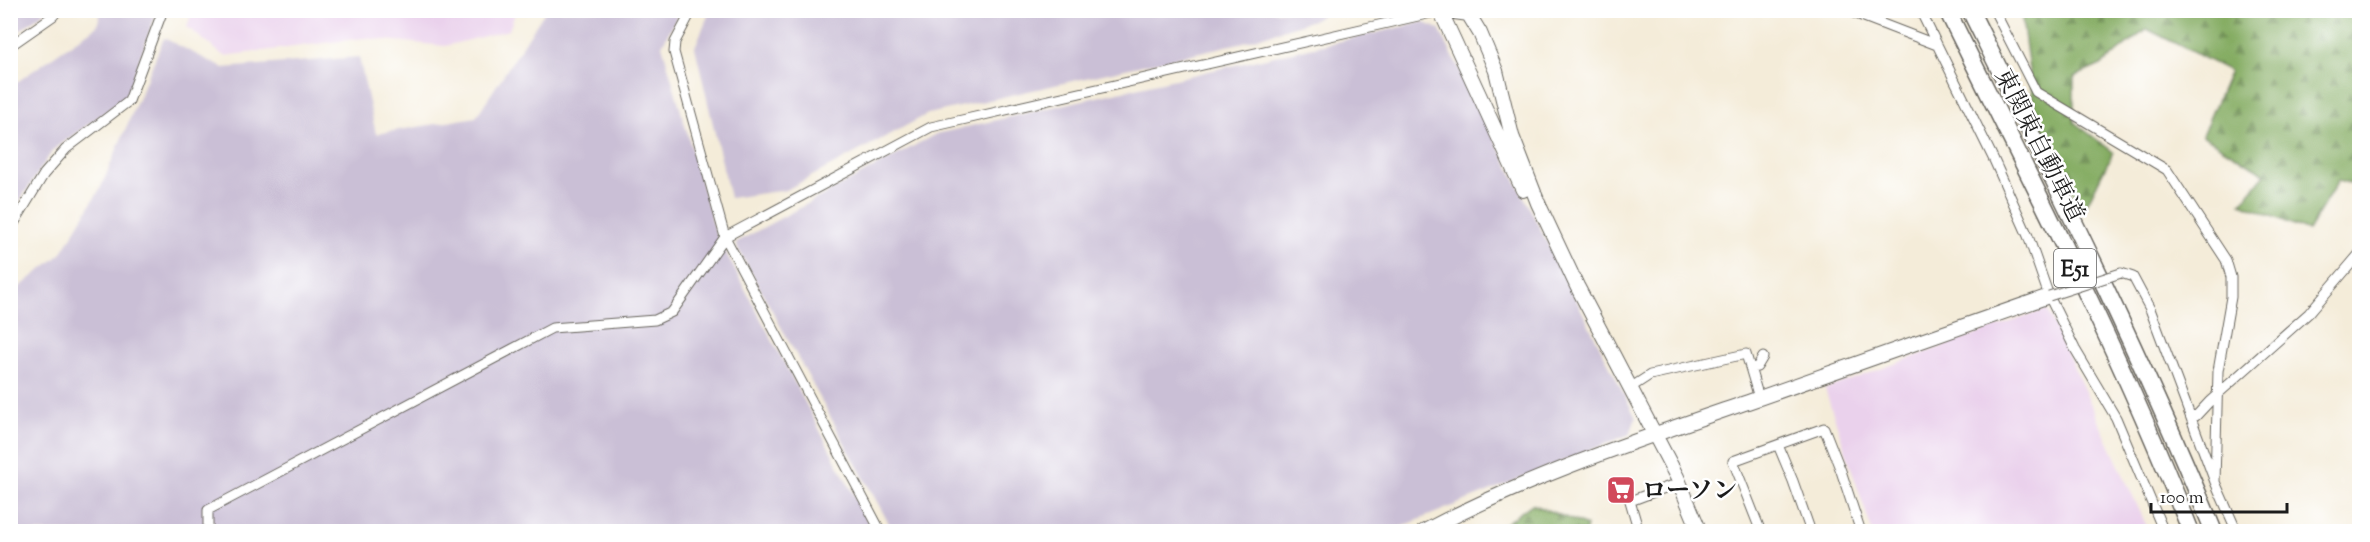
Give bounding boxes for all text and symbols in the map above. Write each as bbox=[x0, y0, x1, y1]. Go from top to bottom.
street label: 東関東自動車道 bbox=[1985, 63, 2092, 228]
road number: E51 bbox=[2054, 249, 2096, 287]
supermarket icon: ローソン bbox=[1605, 474, 1637, 506]
place label: ローソン bbox=[1642, 475, 1737, 509]
scale bar bbox=[2151, 476, 2288, 514]
text: 100 m bbox=[2160, 486, 2204, 512]

